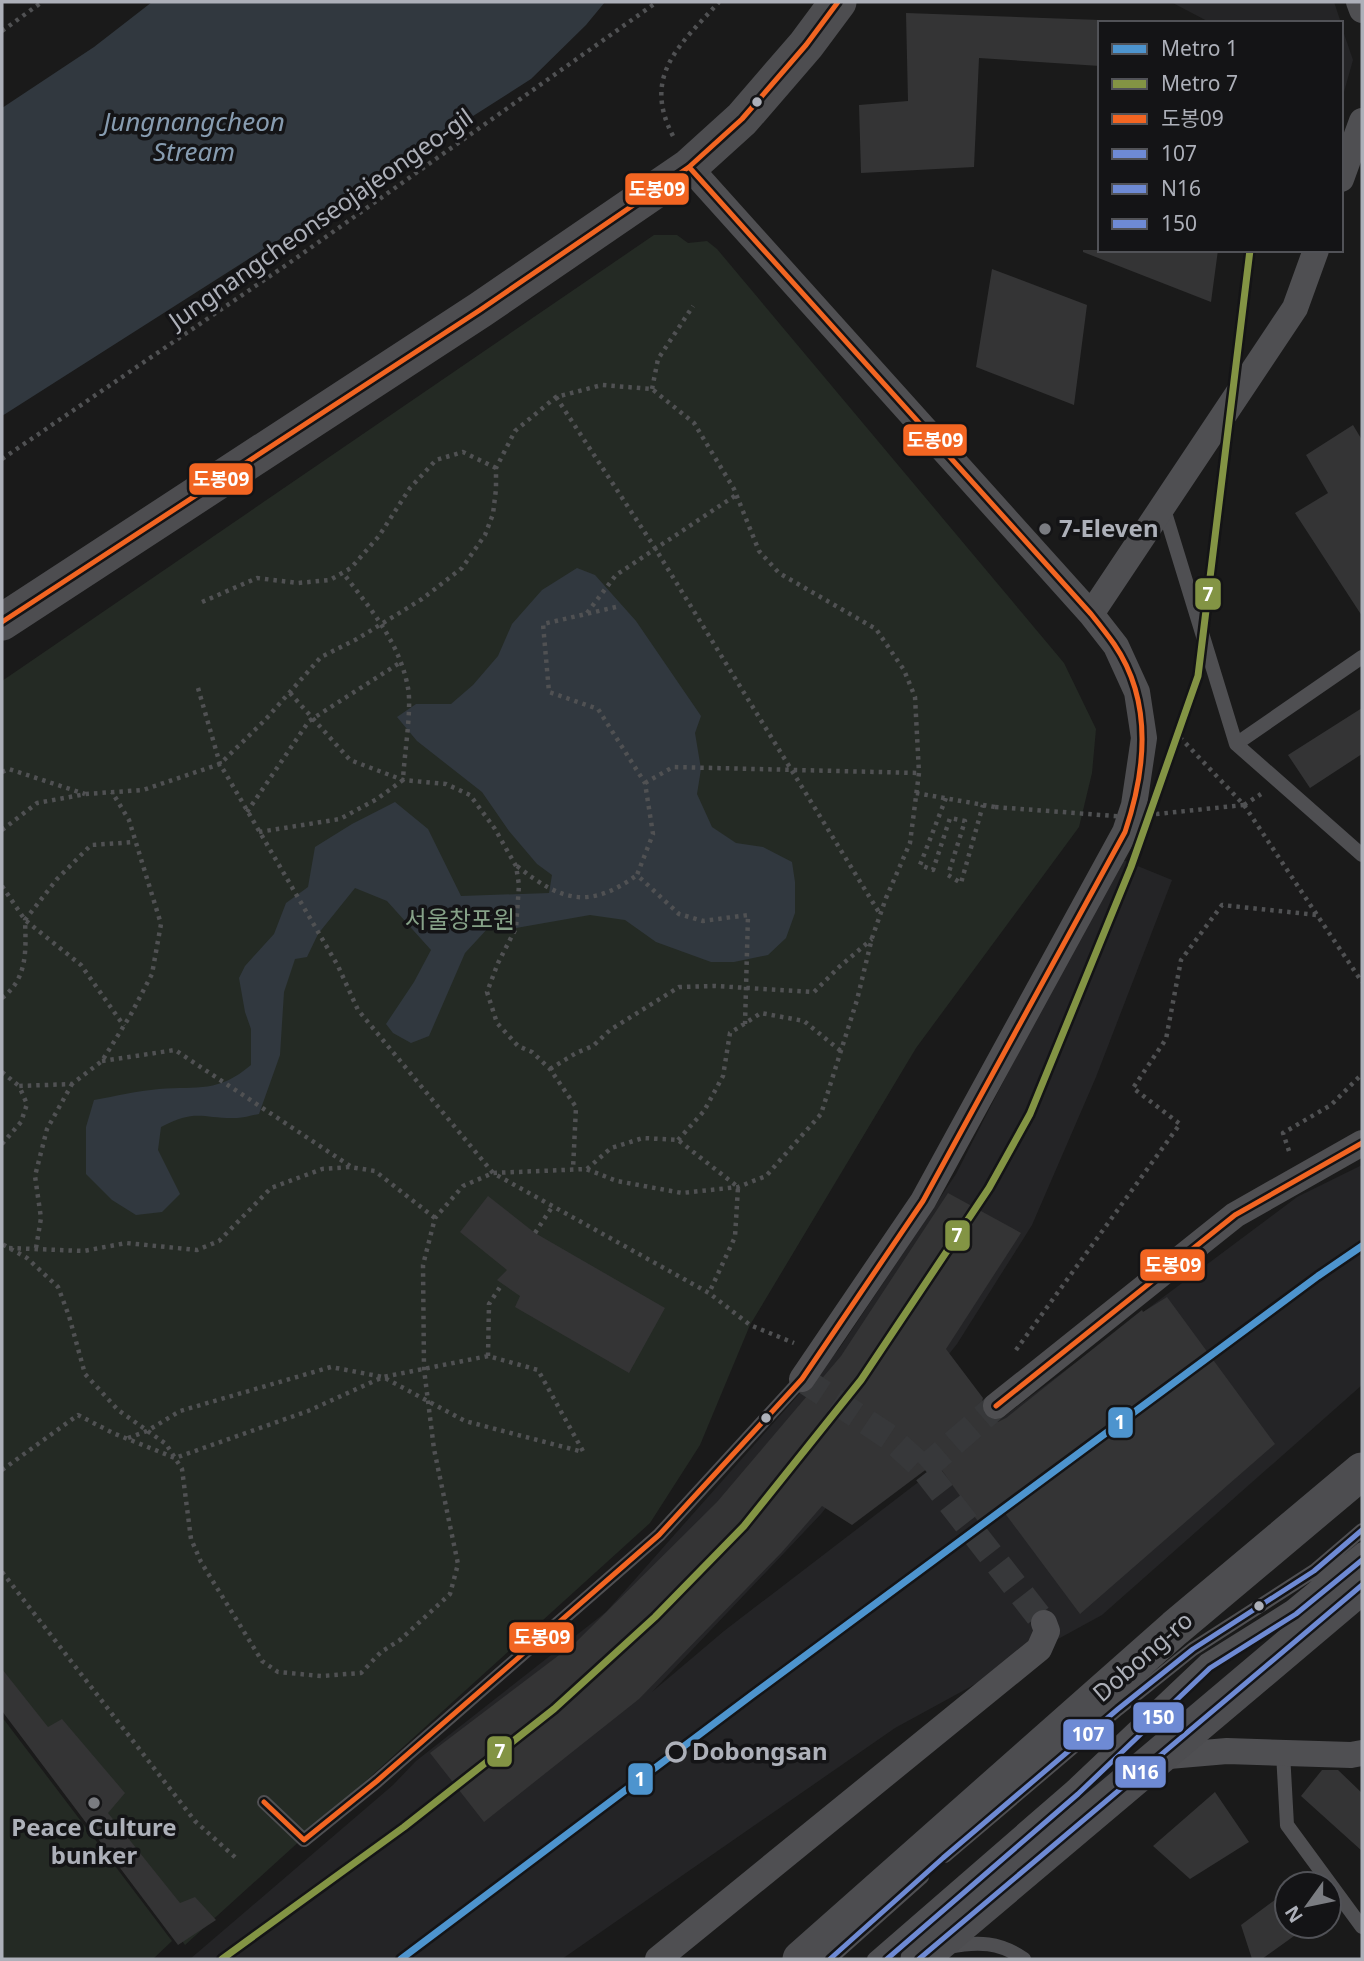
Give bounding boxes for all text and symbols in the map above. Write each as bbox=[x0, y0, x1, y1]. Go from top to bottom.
legend bbox=[1098, 21, 1343, 252]
text: Metro 1 bbox=[1161, 34, 1238, 62]
text: Metro 7 bbox=[1161, 69, 1238, 97]
unlabelled marker bbox=[750, 95, 764, 109]
street label: Jungnangcheonseojajeongeo-gil bbox=[160, 100, 479, 337]
water label: Jungnangcheon Stream bbox=[98, 103, 285, 169]
text: 도봉09 bbox=[1161, 104, 1224, 132]
text: 107 bbox=[1161, 139, 1197, 167]
line badge: 도봉09 bbox=[624, 172, 690, 206]
text: N16 bbox=[1161, 174, 1201, 202]
text: 도봉09 bbox=[629, 176, 685, 202]
text: 150 bbox=[1161, 209, 1197, 237]
line badge: 도봉09 bbox=[902, 423, 968, 457]
text: 도봉09 bbox=[907, 427, 963, 453]
line badge: 도봉09 bbox=[188, 462, 254, 496]
text: 도봉09 bbox=[193, 466, 249, 492]
place label: 7-Eleven bbox=[1059, 511, 1158, 544]
marker: 7-Eleven bbox=[1037, 521, 1053, 537]
line badge: 7 bbox=[1194, 577, 1222, 611]
text: 7 bbox=[1203, 581, 1214, 607]
park label: 서울창포원 bbox=[405, 902, 515, 935]
line badge: 7 bbox=[944, 1219, 971, 1252]
text: 7 bbox=[952, 1222, 963, 1248]
line badge: 도봉09 bbox=[1139, 1248, 1206, 1282]
text: 도봉09 bbox=[1145, 1252, 1201, 1278]
line badge: 1 bbox=[1107, 1406, 1134, 1439]
text: 1 bbox=[1115, 1409, 1125, 1435]
unlabelled marker bbox=[759, 1411, 773, 1425]
unlabelled marker bbox=[1252, 1599, 1266, 1613]
street label: Dobong-ro bbox=[1085, 1603, 1199, 1709]
line badge: 도봉09 bbox=[508, 1621, 575, 1654]
text: 도봉09 bbox=[514, 1624, 570, 1650]
line badge: 150 bbox=[1132, 1701, 1185, 1734]
text: 150 bbox=[1142, 1704, 1174, 1730]
line badge: 107 bbox=[1062, 1718, 1115, 1751]
text: 107 bbox=[1072, 1721, 1104, 1747]
place label: Dobongsan bbox=[692, 1734, 828, 1767]
line badge: 7 bbox=[486, 1735, 513, 1768]
text: 7 bbox=[495, 1738, 506, 1764]
marker: Dobongsan bbox=[666, 1742, 686, 1762]
line badge: N16 bbox=[1114, 1755, 1167, 1789]
text: N16 bbox=[1121, 1759, 1159, 1785]
line badge: 1 bbox=[627, 1762, 654, 1796]
text: 1 bbox=[635, 1766, 645, 1792]
marker: Peace Culture bunker bbox=[86, 1795, 102, 1811]
place label: Peace Culture bunker bbox=[11, 1810, 177, 1871]
north arrow bbox=[1273, 1870, 1343, 1940]
text: N bbox=[1279, 1901, 1309, 1928]

